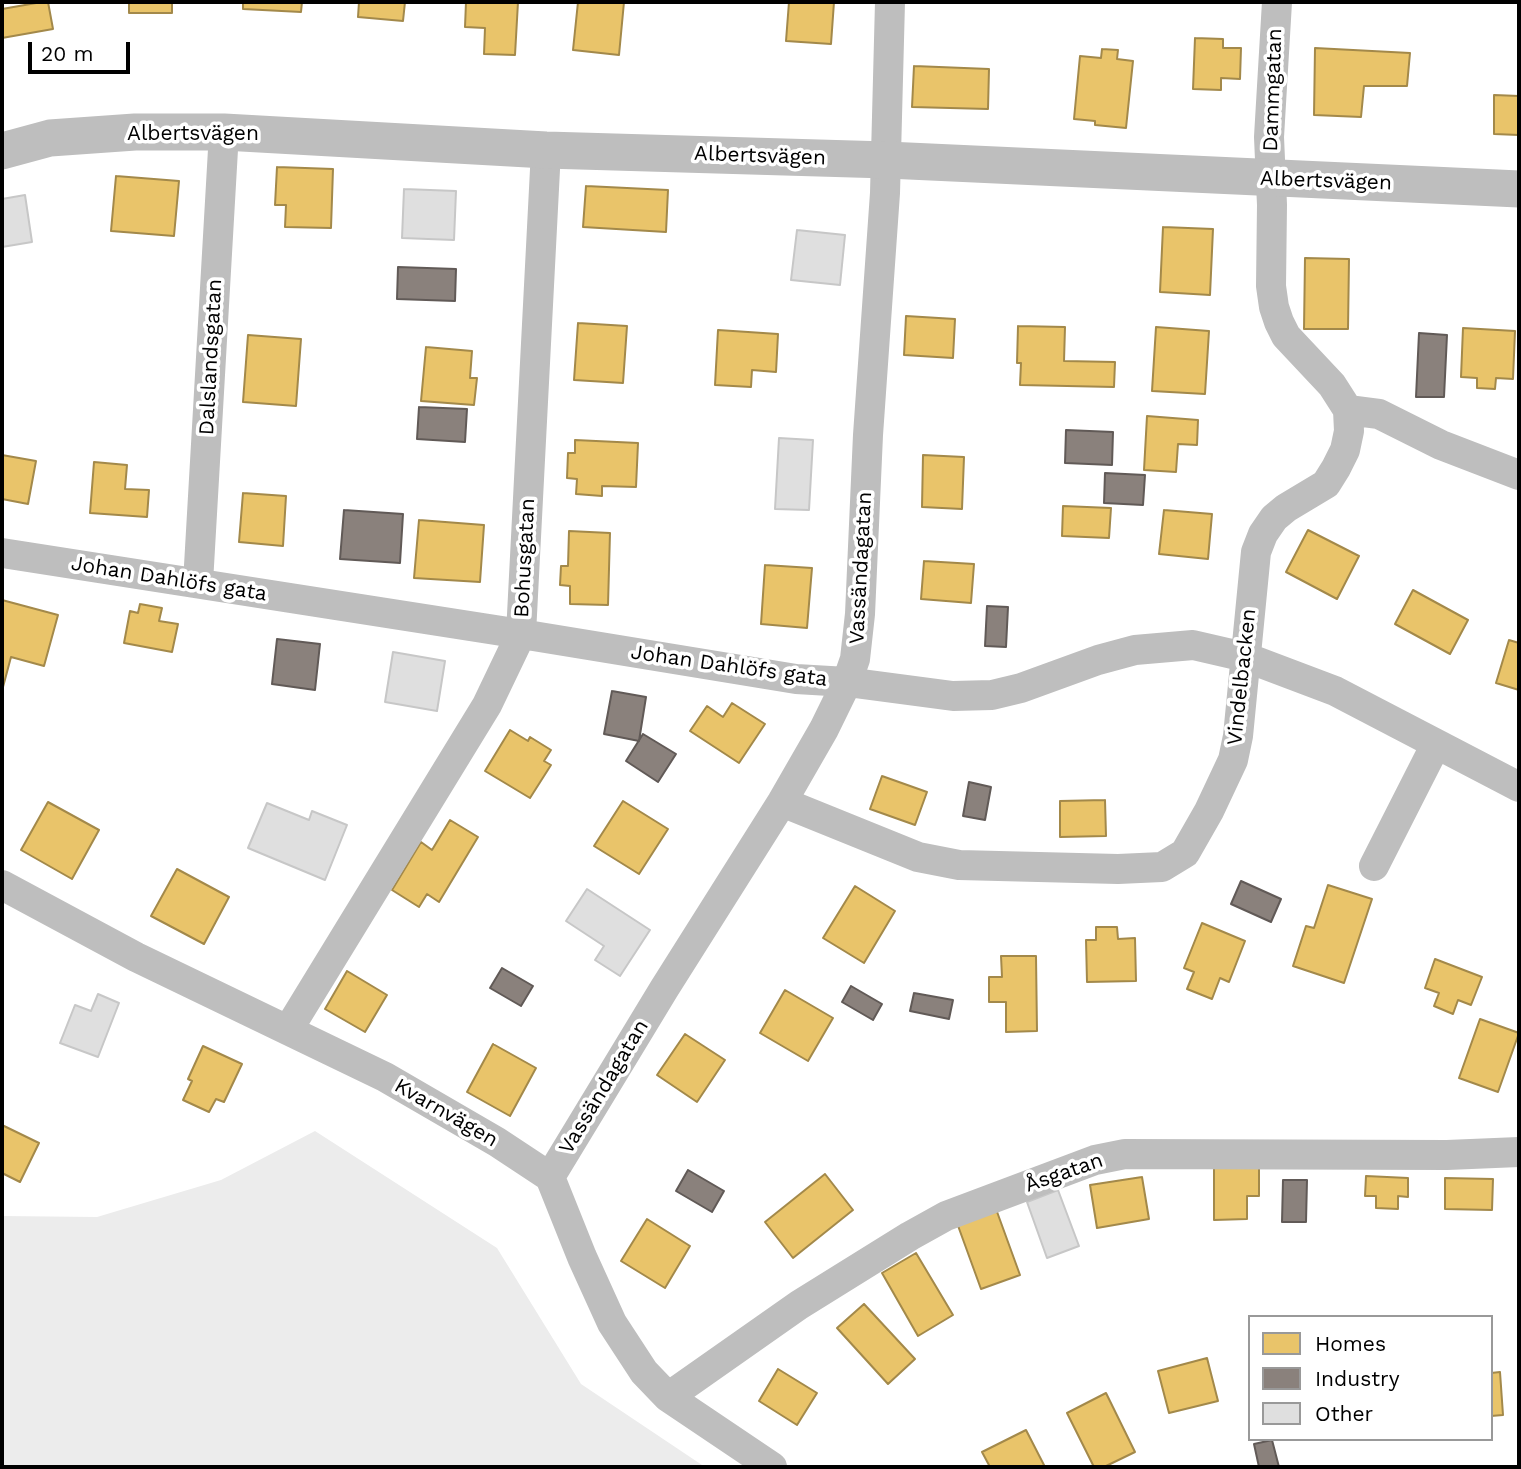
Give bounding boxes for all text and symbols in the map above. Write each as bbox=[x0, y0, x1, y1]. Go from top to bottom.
scale bar bbox=[32, 28, 133, 72]
street label: Dammgatan bbox=[1258, 28, 1288, 152]
text: 20 m bbox=[41, 41, 93, 66]
street label: Albertsvägen bbox=[127, 121, 259, 147]
street label: Albertsvägen bbox=[694, 141, 826, 171]
street label: Albertsvägen bbox=[1260, 166, 1392, 196]
street label: Dalslandsgatan bbox=[194, 278, 228, 436]
street label: Vassändagatan bbox=[844, 491, 878, 645]
street label: Bohusgatan bbox=[509, 498, 541, 618]
street label: Johan Dahlöfs gata bbox=[69, 551, 269, 607]
street label: Vindelbacken bbox=[1222, 607, 1262, 747]
street label: Johan Dahlöfs gata bbox=[629, 640, 829, 692]
street label: Vassändagatan bbox=[554, 1015, 654, 1159]
street label: Kvarnvägen bbox=[390, 1073, 502, 1153]
street label: Åsgatan bbox=[1022, 1148, 1106, 1198]
legend bbox=[1248, 1315, 1493, 1441]
text: Homes bbox=[1315, 1331, 1386, 1356]
text: Industry bbox=[1315, 1366, 1400, 1391]
text: Other bbox=[1315, 1401, 1373, 1426]

